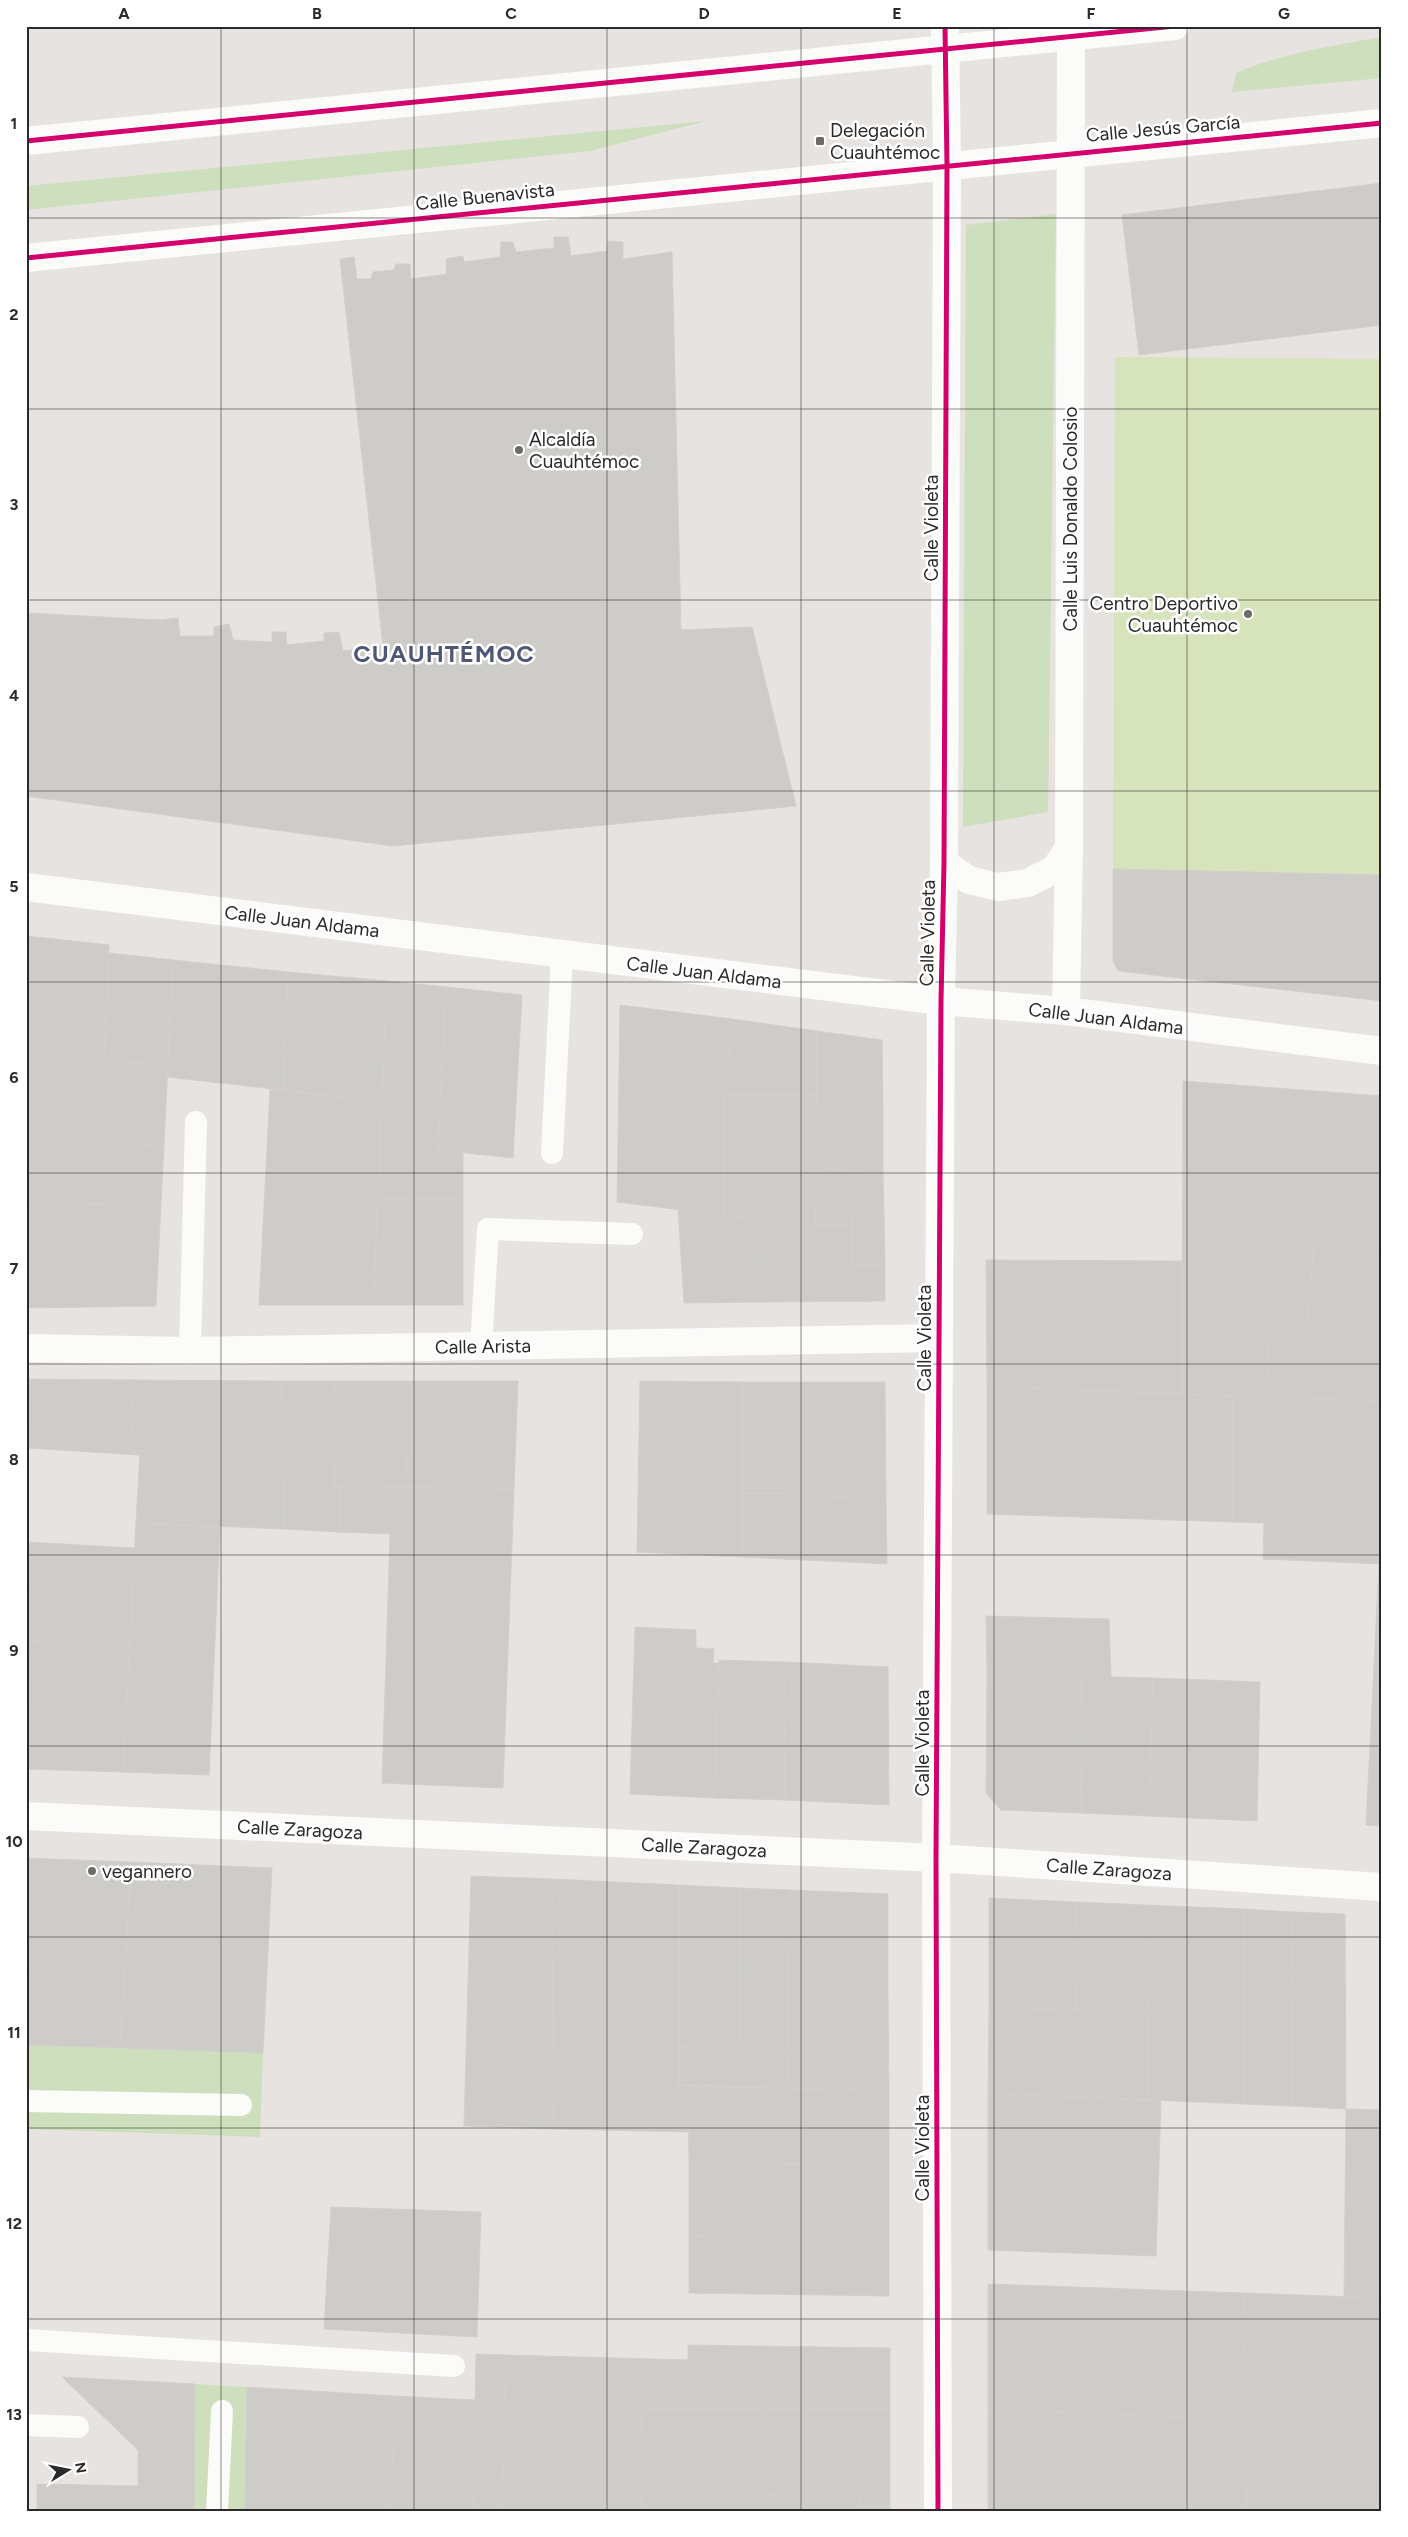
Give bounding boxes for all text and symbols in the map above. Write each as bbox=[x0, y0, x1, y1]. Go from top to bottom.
text: A bbox=[118, 4, 130, 23]
text: B bbox=[312, 4, 322, 23]
text: C bbox=[505, 4, 517, 23]
text: D bbox=[698, 4, 710, 23]
text: E bbox=[892, 4, 902, 23]
text: F bbox=[1087, 4, 1096, 23]
text: G bbox=[1278, 4, 1290, 23]
street label: Calle Jesús García bbox=[1085, 110, 1241, 147]
text: 1 bbox=[11, 114, 17, 133]
place label: Delegación Cuauhtémoc bbox=[830, 119, 940, 164]
marker: Delegación Cuauhtémoc bbox=[814, 135, 826, 147]
street label: Calle Buenavista bbox=[414, 178, 556, 215]
text: 2 bbox=[9, 305, 19, 324]
street label: Calle Luis Donaldo Colosio bbox=[1059, 407, 1082, 631]
place label: Alcaldía Cuauhtémoc bbox=[529, 428, 639, 473]
marker: Alcaldía Cuauhtémoc bbox=[513, 444, 525, 456]
street label: Calle Violeta bbox=[920, 475, 943, 581]
text: 3 bbox=[10, 495, 19, 514]
place label: Centro Deportivo Cuauhtémoc bbox=[1090, 592, 1238, 637]
marker: Centro Deportivo Cuauhtémoc bbox=[1242, 608, 1254, 620]
district label: CUAUHTÉMOC bbox=[353, 639, 535, 668]
text: 4 bbox=[9, 686, 19, 705]
text: 5 bbox=[9, 877, 19, 896]
street label: Calle Violeta bbox=[915, 879, 940, 987]
street label: Calle Juan Aldama bbox=[223, 901, 381, 942]
street label: Calle Juan Aldama bbox=[625, 952, 783, 993]
street label: Calle Juan Aldama bbox=[1027, 998, 1185, 1039]
text: 6 bbox=[9, 1068, 19, 1087]
text: 7 bbox=[10, 1259, 19, 1278]
street label: Calle Violeta bbox=[913, 1285, 936, 1391]
street label: Calle Arista bbox=[435, 1334, 531, 1359]
text: 8 bbox=[9, 1450, 19, 1469]
text: 9 bbox=[9, 1641, 19, 1660]
street label: Calle Violeta bbox=[911, 1690, 934, 1796]
street label: Calle Zaragoza bbox=[236, 1815, 363, 1844]
text: 10 bbox=[5, 1832, 23, 1851]
street label: Calle Zaragoza bbox=[640, 1833, 767, 1862]
street label: Calle Zaragoza bbox=[1045, 1854, 1173, 1885]
place label: vegannero bbox=[102, 1860, 192, 1883]
marker: vegannero bbox=[86, 1865, 98, 1877]
text: 11 bbox=[7, 2023, 21, 2042]
street label: Calle Violeta bbox=[911, 2095, 934, 2201]
text: 12 bbox=[6, 2214, 22, 2233]
text: 13 bbox=[6, 2405, 22, 2424]
north arrow bbox=[42, 2444, 92, 2494]
text: N bbox=[71, 2461, 90, 2475]

